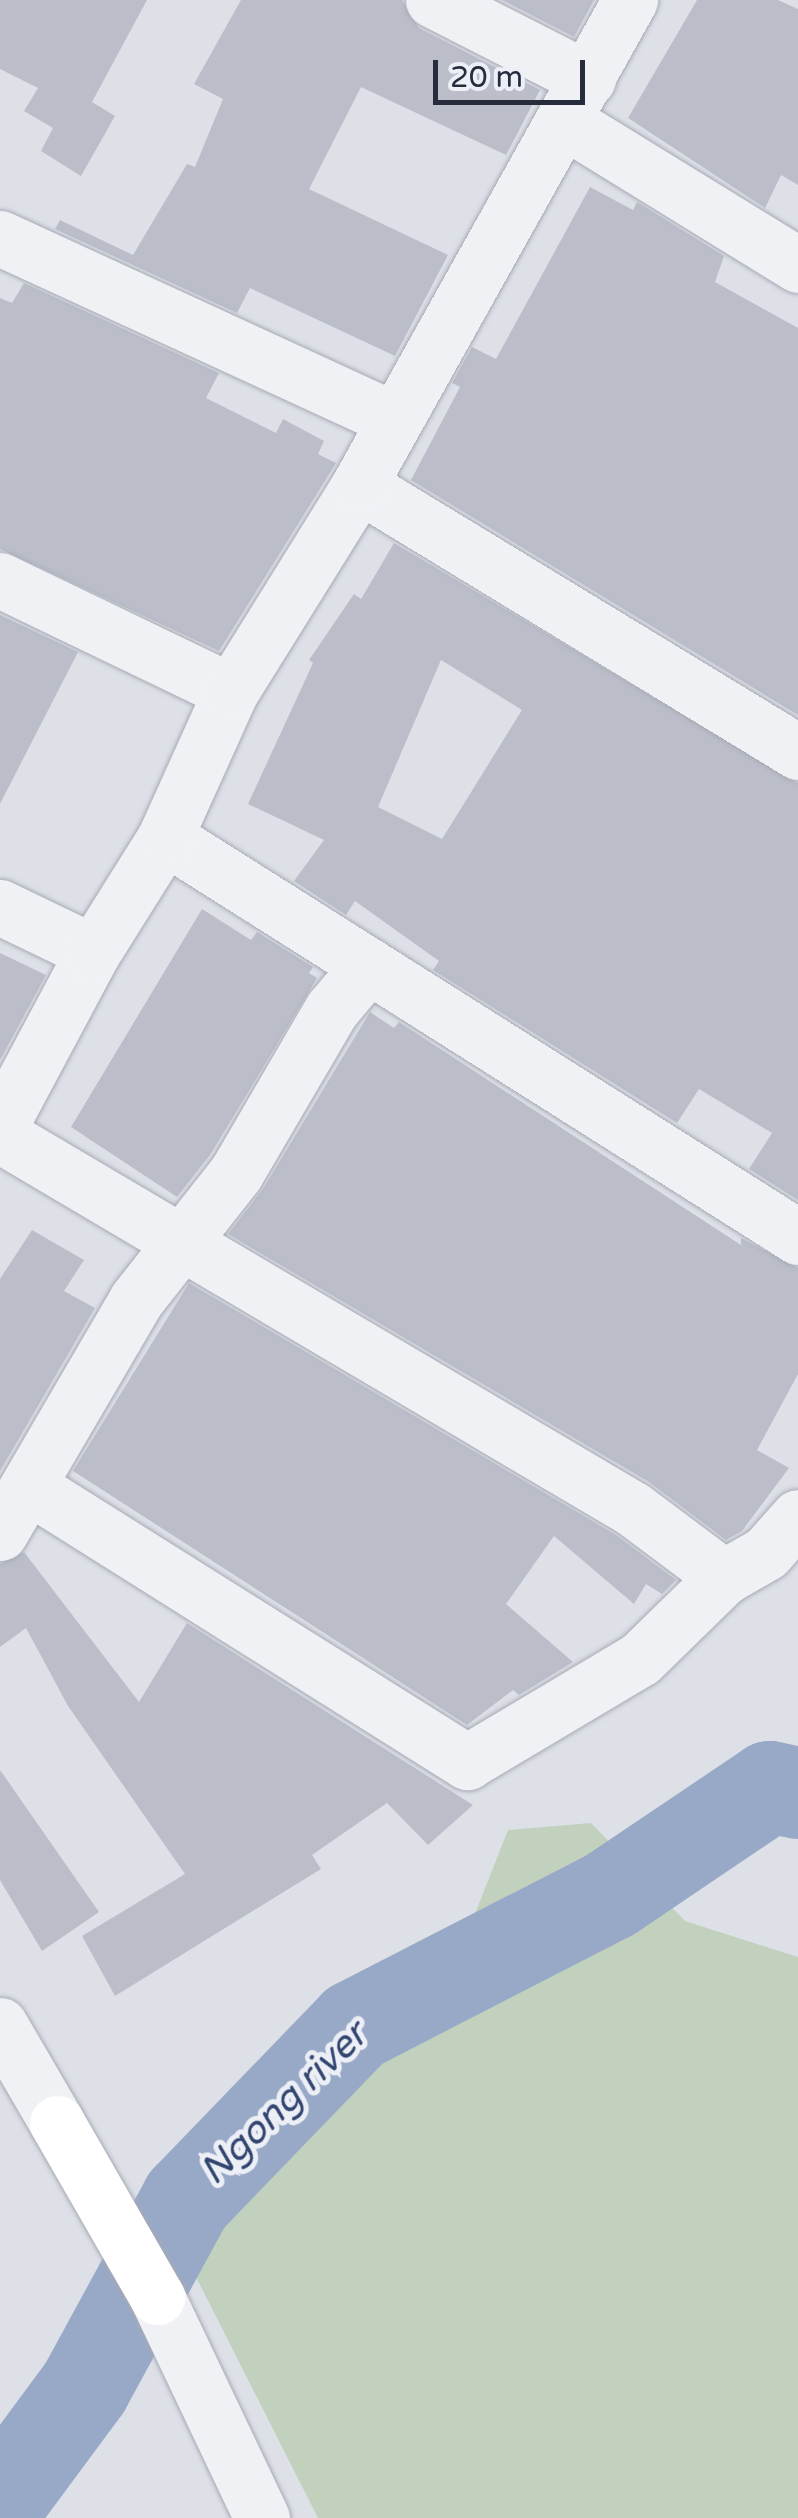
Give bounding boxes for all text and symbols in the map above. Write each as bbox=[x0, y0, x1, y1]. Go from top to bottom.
scale bar bbox=[438, 40, 590, 102]
text: 20 m bbox=[450, 59, 523, 96]
water label: Ngong river bbox=[191, 2013, 377, 2195]

